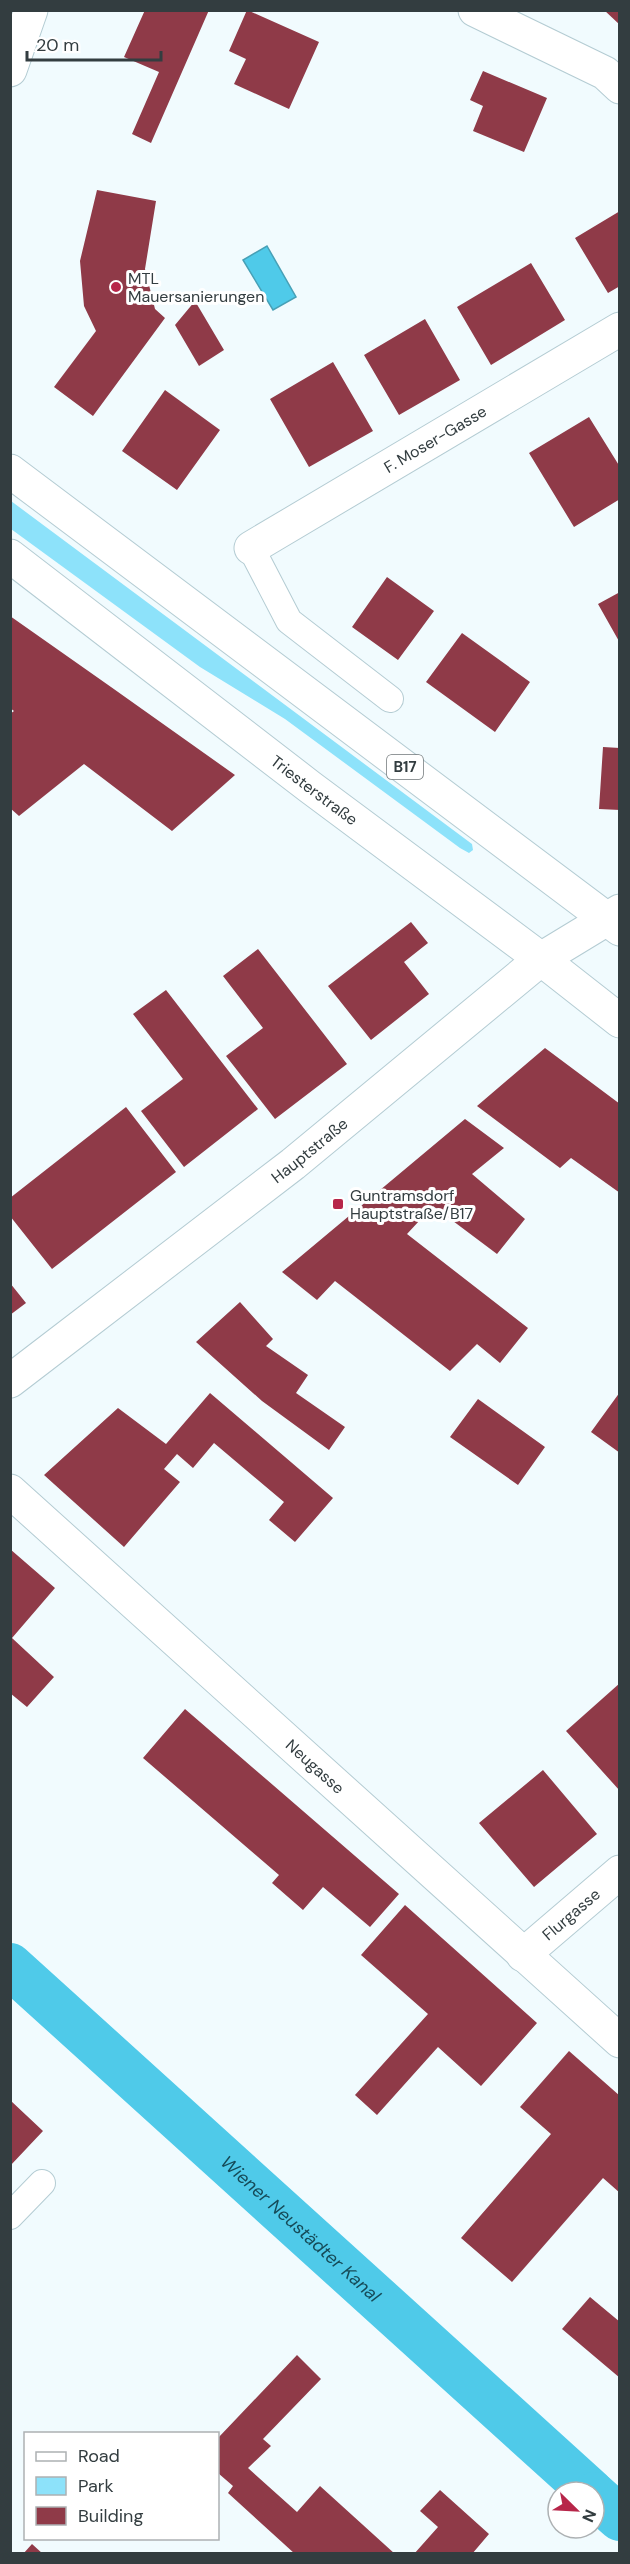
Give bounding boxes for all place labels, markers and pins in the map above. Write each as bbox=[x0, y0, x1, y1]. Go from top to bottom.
place label: MTL Mauersanierungen bbox=[128, 268, 264, 307]
marker: MTL Mauersanierungen bbox=[109, 280, 123, 294]
place label: Guntramsdorf Hauptstraße/B17 bbox=[350, 1185, 473, 1224]
marker: Guntramsdorf Hauptstraße/B17 bbox=[331, 1197, 345, 1211]

